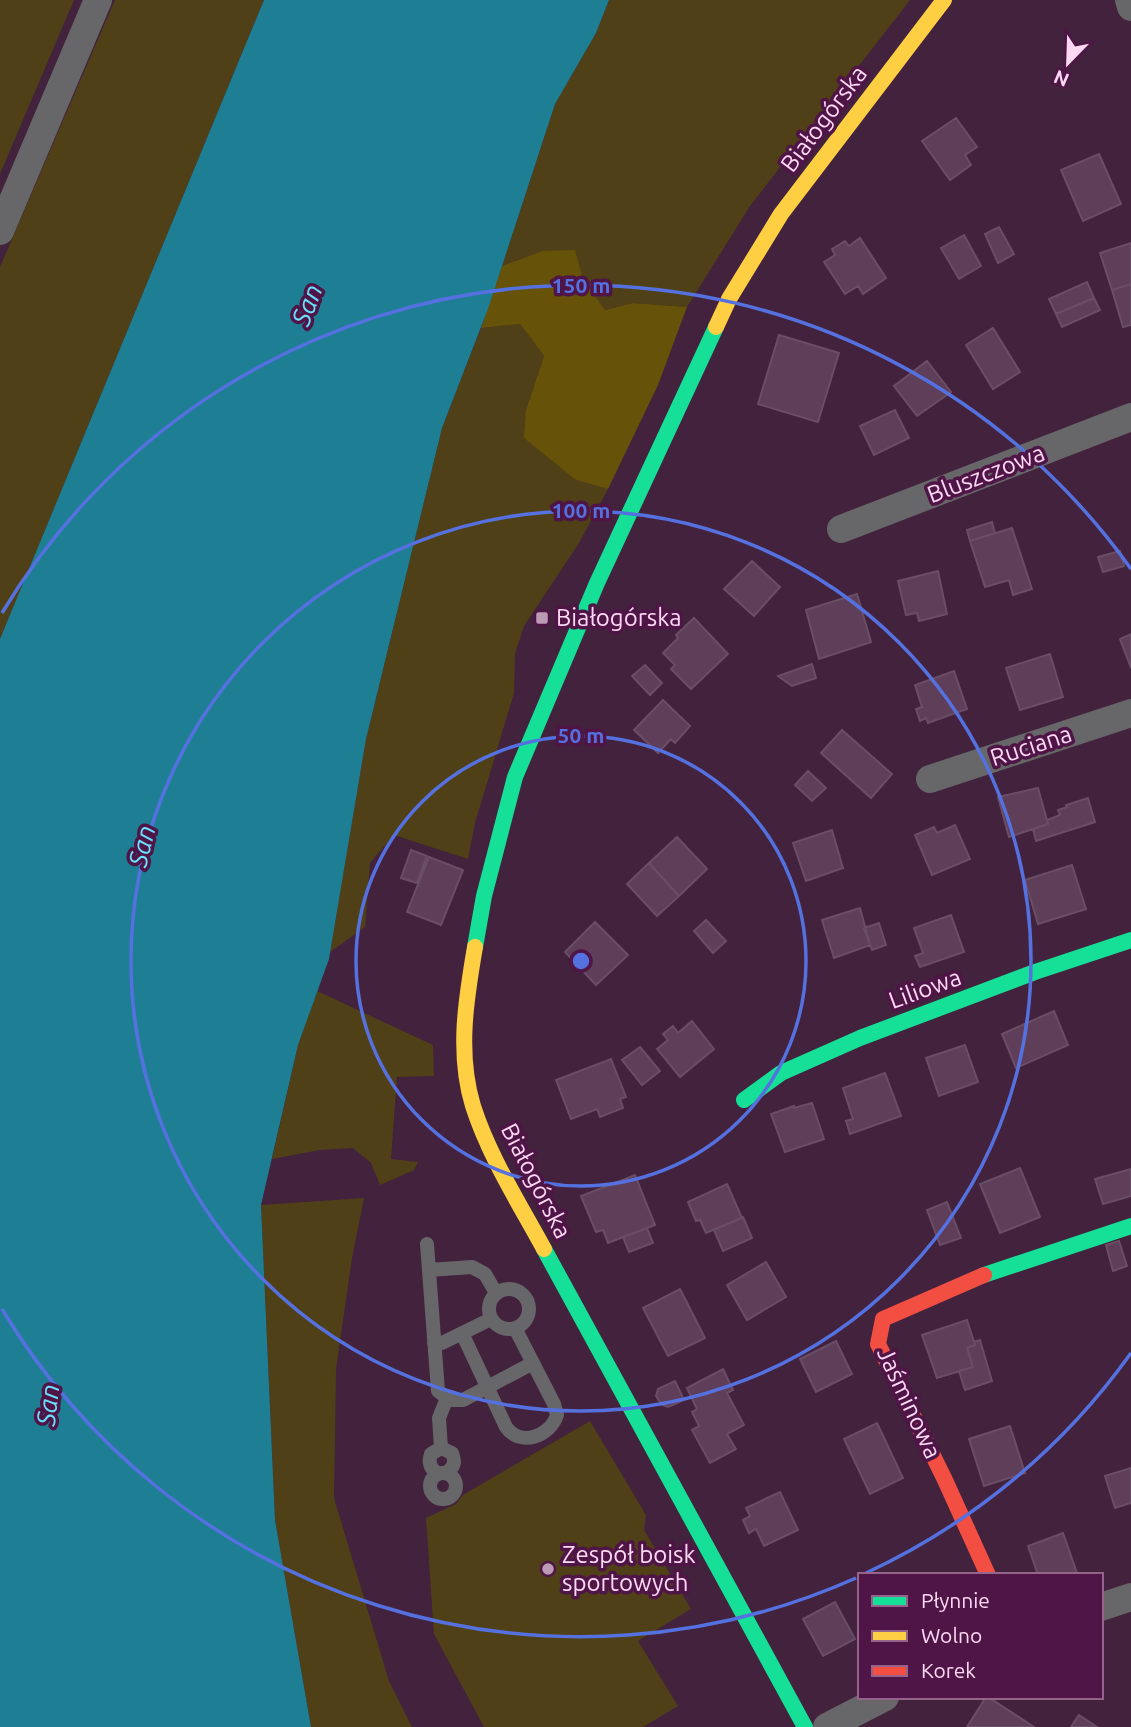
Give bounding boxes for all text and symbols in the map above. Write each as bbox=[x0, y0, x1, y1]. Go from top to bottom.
north arrow bbox=[1033, 28, 1103, 98]
street label: Białogórska bbox=[775, 60, 872, 177]
text: N bbox=[1051, 66, 1072, 92]
text: 150 m bbox=[552, 273, 610, 297]
water label: San bbox=[285, 280, 328, 330]
street label: Bluszczowa bbox=[923, 439, 1048, 508]
text: 100 m bbox=[552, 498, 610, 522]
place label: Białogórska bbox=[556, 604, 682, 631]
marker: Białogórska bbox=[534, 610, 550, 626]
street label: Ruciana bbox=[987, 720, 1075, 771]
text: 50 m bbox=[558, 723, 604, 747]
water label: San bbox=[122, 822, 161, 871]
centre of rings bbox=[569, 949, 593, 973]
street label: Liliowa bbox=[885, 963, 965, 1014]
street label: Białogórska bbox=[496, 1119, 577, 1243]
street label: Jaśminowa bbox=[872, 1343, 947, 1463]
water label: San bbox=[30, 1382, 64, 1428]
place label: Zespół boisk sportowych bbox=[562, 1541, 696, 1596]
marker: Zespół boisk sportowych bbox=[540, 1561, 556, 1577]
legend bbox=[858, 1573, 1103, 1699]
text: Płynnie bbox=[921, 1588, 990, 1612]
text: Wolno bbox=[921, 1623, 982, 1647]
text: Korek bbox=[921, 1658, 976, 1682]

